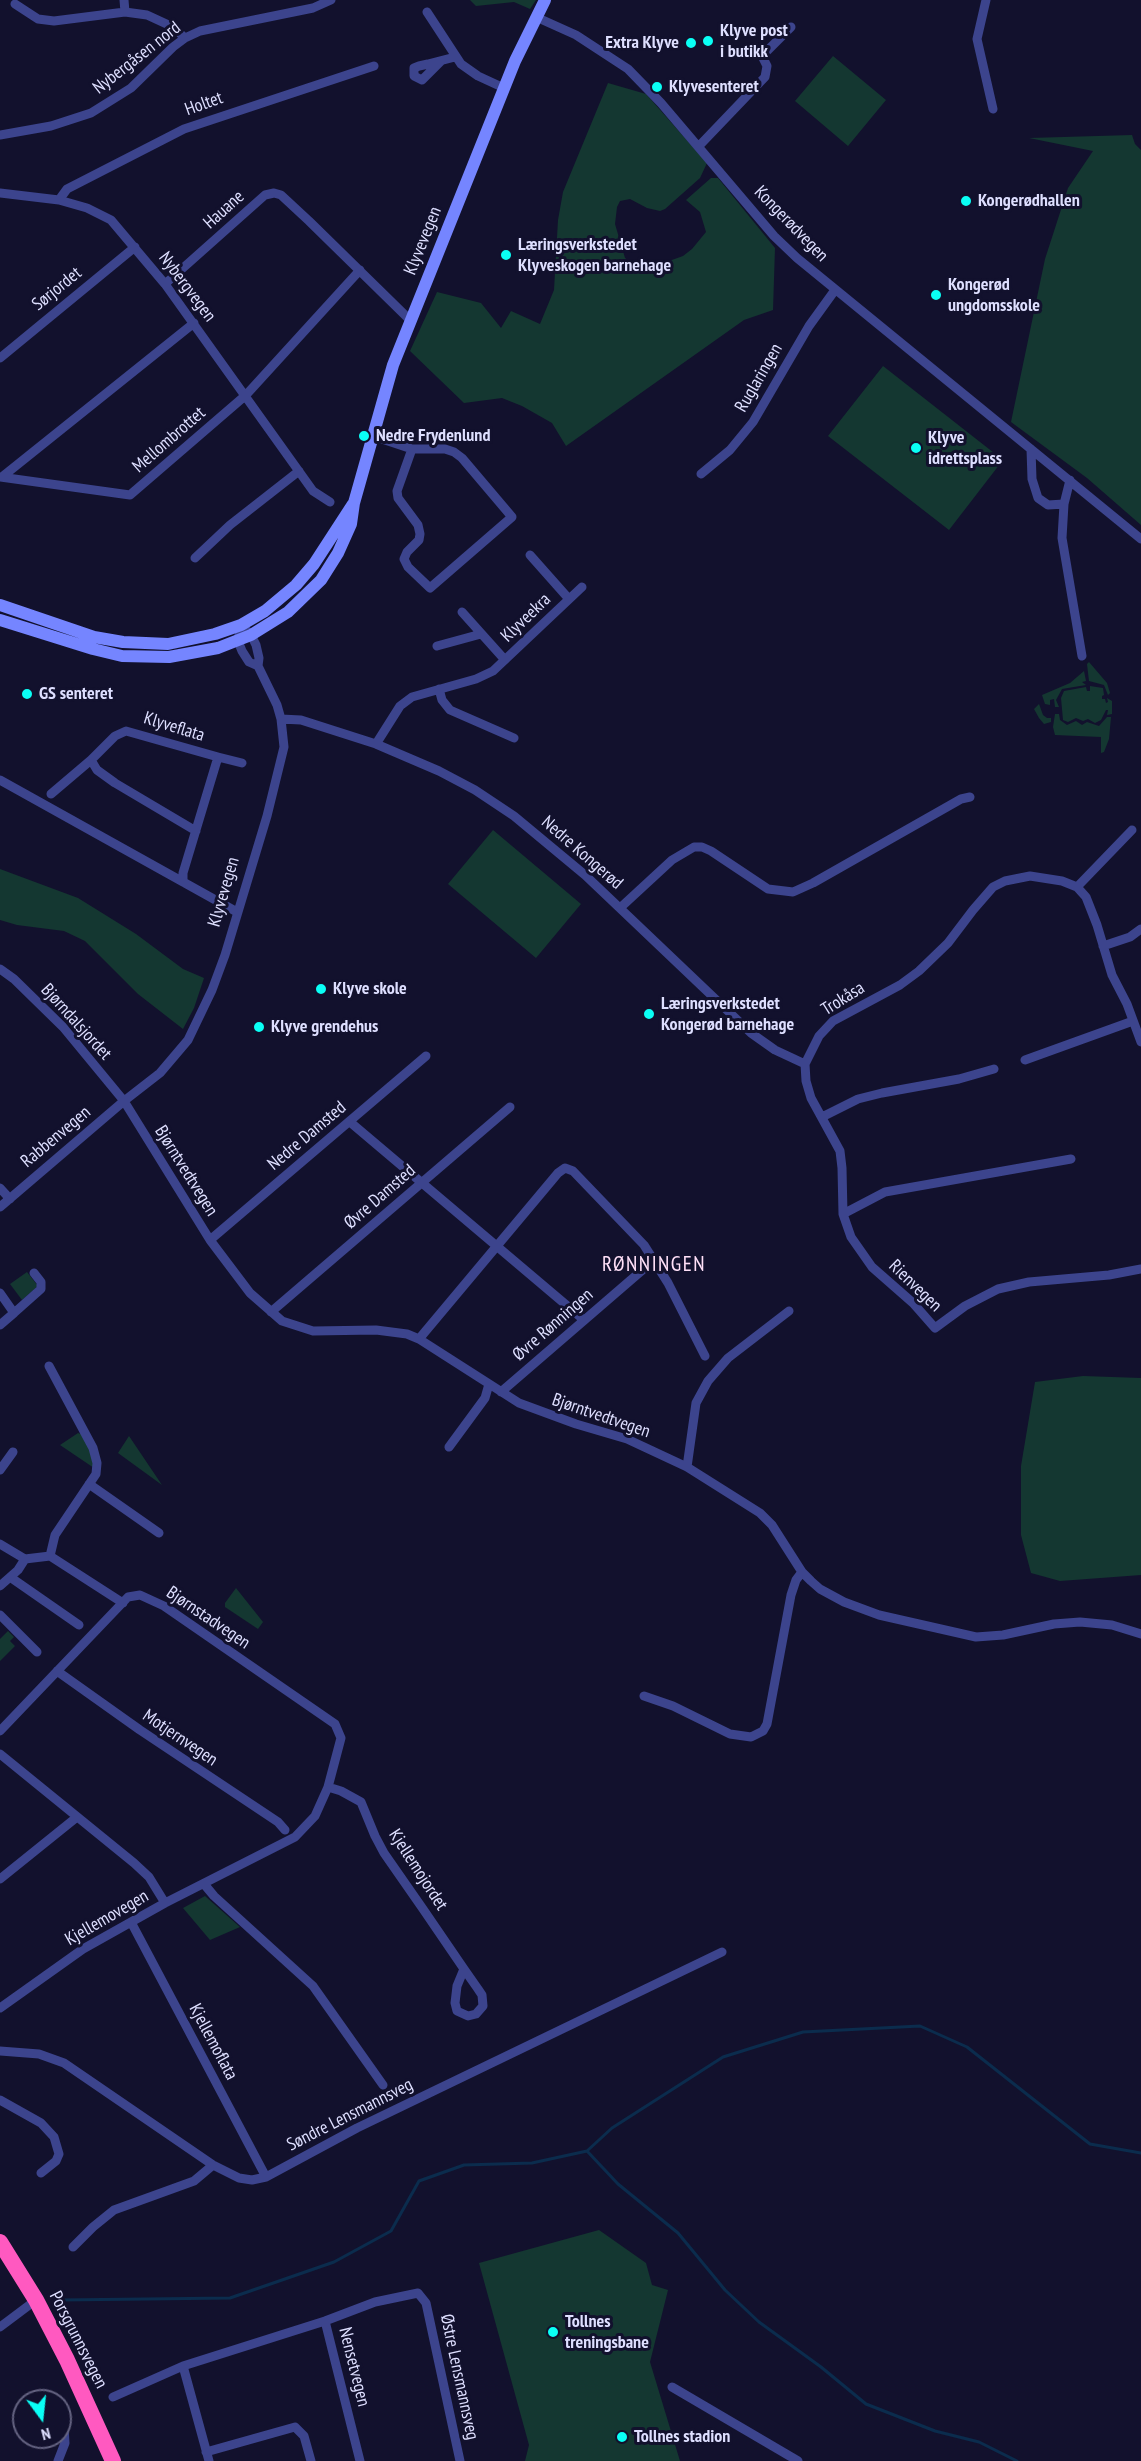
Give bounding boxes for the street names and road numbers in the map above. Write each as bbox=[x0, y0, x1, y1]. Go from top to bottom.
street label: Nybergåsen nord bbox=[89, 17, 185, 99]
street label: Holtet bbox=[182, 87, 226, 121]
street label: Kongerødvegen bbox=[750, 182, 832, 266]
street label: Hauane bbox=[199, 186, 249, 234]
street label: Klyvevegen bbox=[400, 204, 446, 278]
street label: Nybergvegen bbox=[154, 248, 220, 326]
street label: Sørjordet bbox=[28, 263, 86, 315]
street label: Ruglaringen bbox=[731, 340, 787, 416]
street label: Mellombrottet bbox=[128, 403, 210, 477]
street label: Klyveekra bbox=[497, 589, 555, 647]
street label: Klyveflata bbox=[141, 708, 207, 746]
street label: Nedre Kongerød bbox=[537, 812, 627, 894]
street label: Klyvevegen bbox=[204, 855, 244, 929]
street label: Trokåsa bbox=[817, 977, 869, 1021]
street label: Bjørndalsjordet bbox=[36, 979, 116, 1065]
street label: Nedre Damsted bbox=[263, 1097, 351, 1175]
street label: Rabbenvegen bbox=[17, 1102, 95, 1172]
street label: Bjørntvedtvegen bbox=[150, 1122, 222, 1220]
street label: Øvre Damsted bbox=[340, 1160, 420, 1234]
street label: Rienvegen bbox=[884, 1256, 946, 1316]
street label: Øvre Rønningen bbox=[508, 1284, 598, 1366]
street label: Bjørntvedtvegen bbox=[549, 1389, 653, 1443]
street label: Bjørnstadvegen bbox=[162, 1582, 254, 1654]
street label: Motjernvegen bbox=[138, 1705, 222, 1771]
street label: Kjellemojordet bbox=[384, 1825, 452, 1915]
street label: Kjellemovegen bbox=[61, 1885, 153, 1951]
street label: Kjellemoflata bbox=[184, 2000, 242, 2084]
street label: Søndre Lensmannsveg bbox=[283, 2074, 417, 2156]
street label: Porsgrunnsvegen bbox=[44, 2288, 112, 2392]
street label: Østre Lensmannsveg bbox=[435, 2312, 483, 2442]
street label: Nensetvegen bbox=[334, 2325, 374, 2409]

